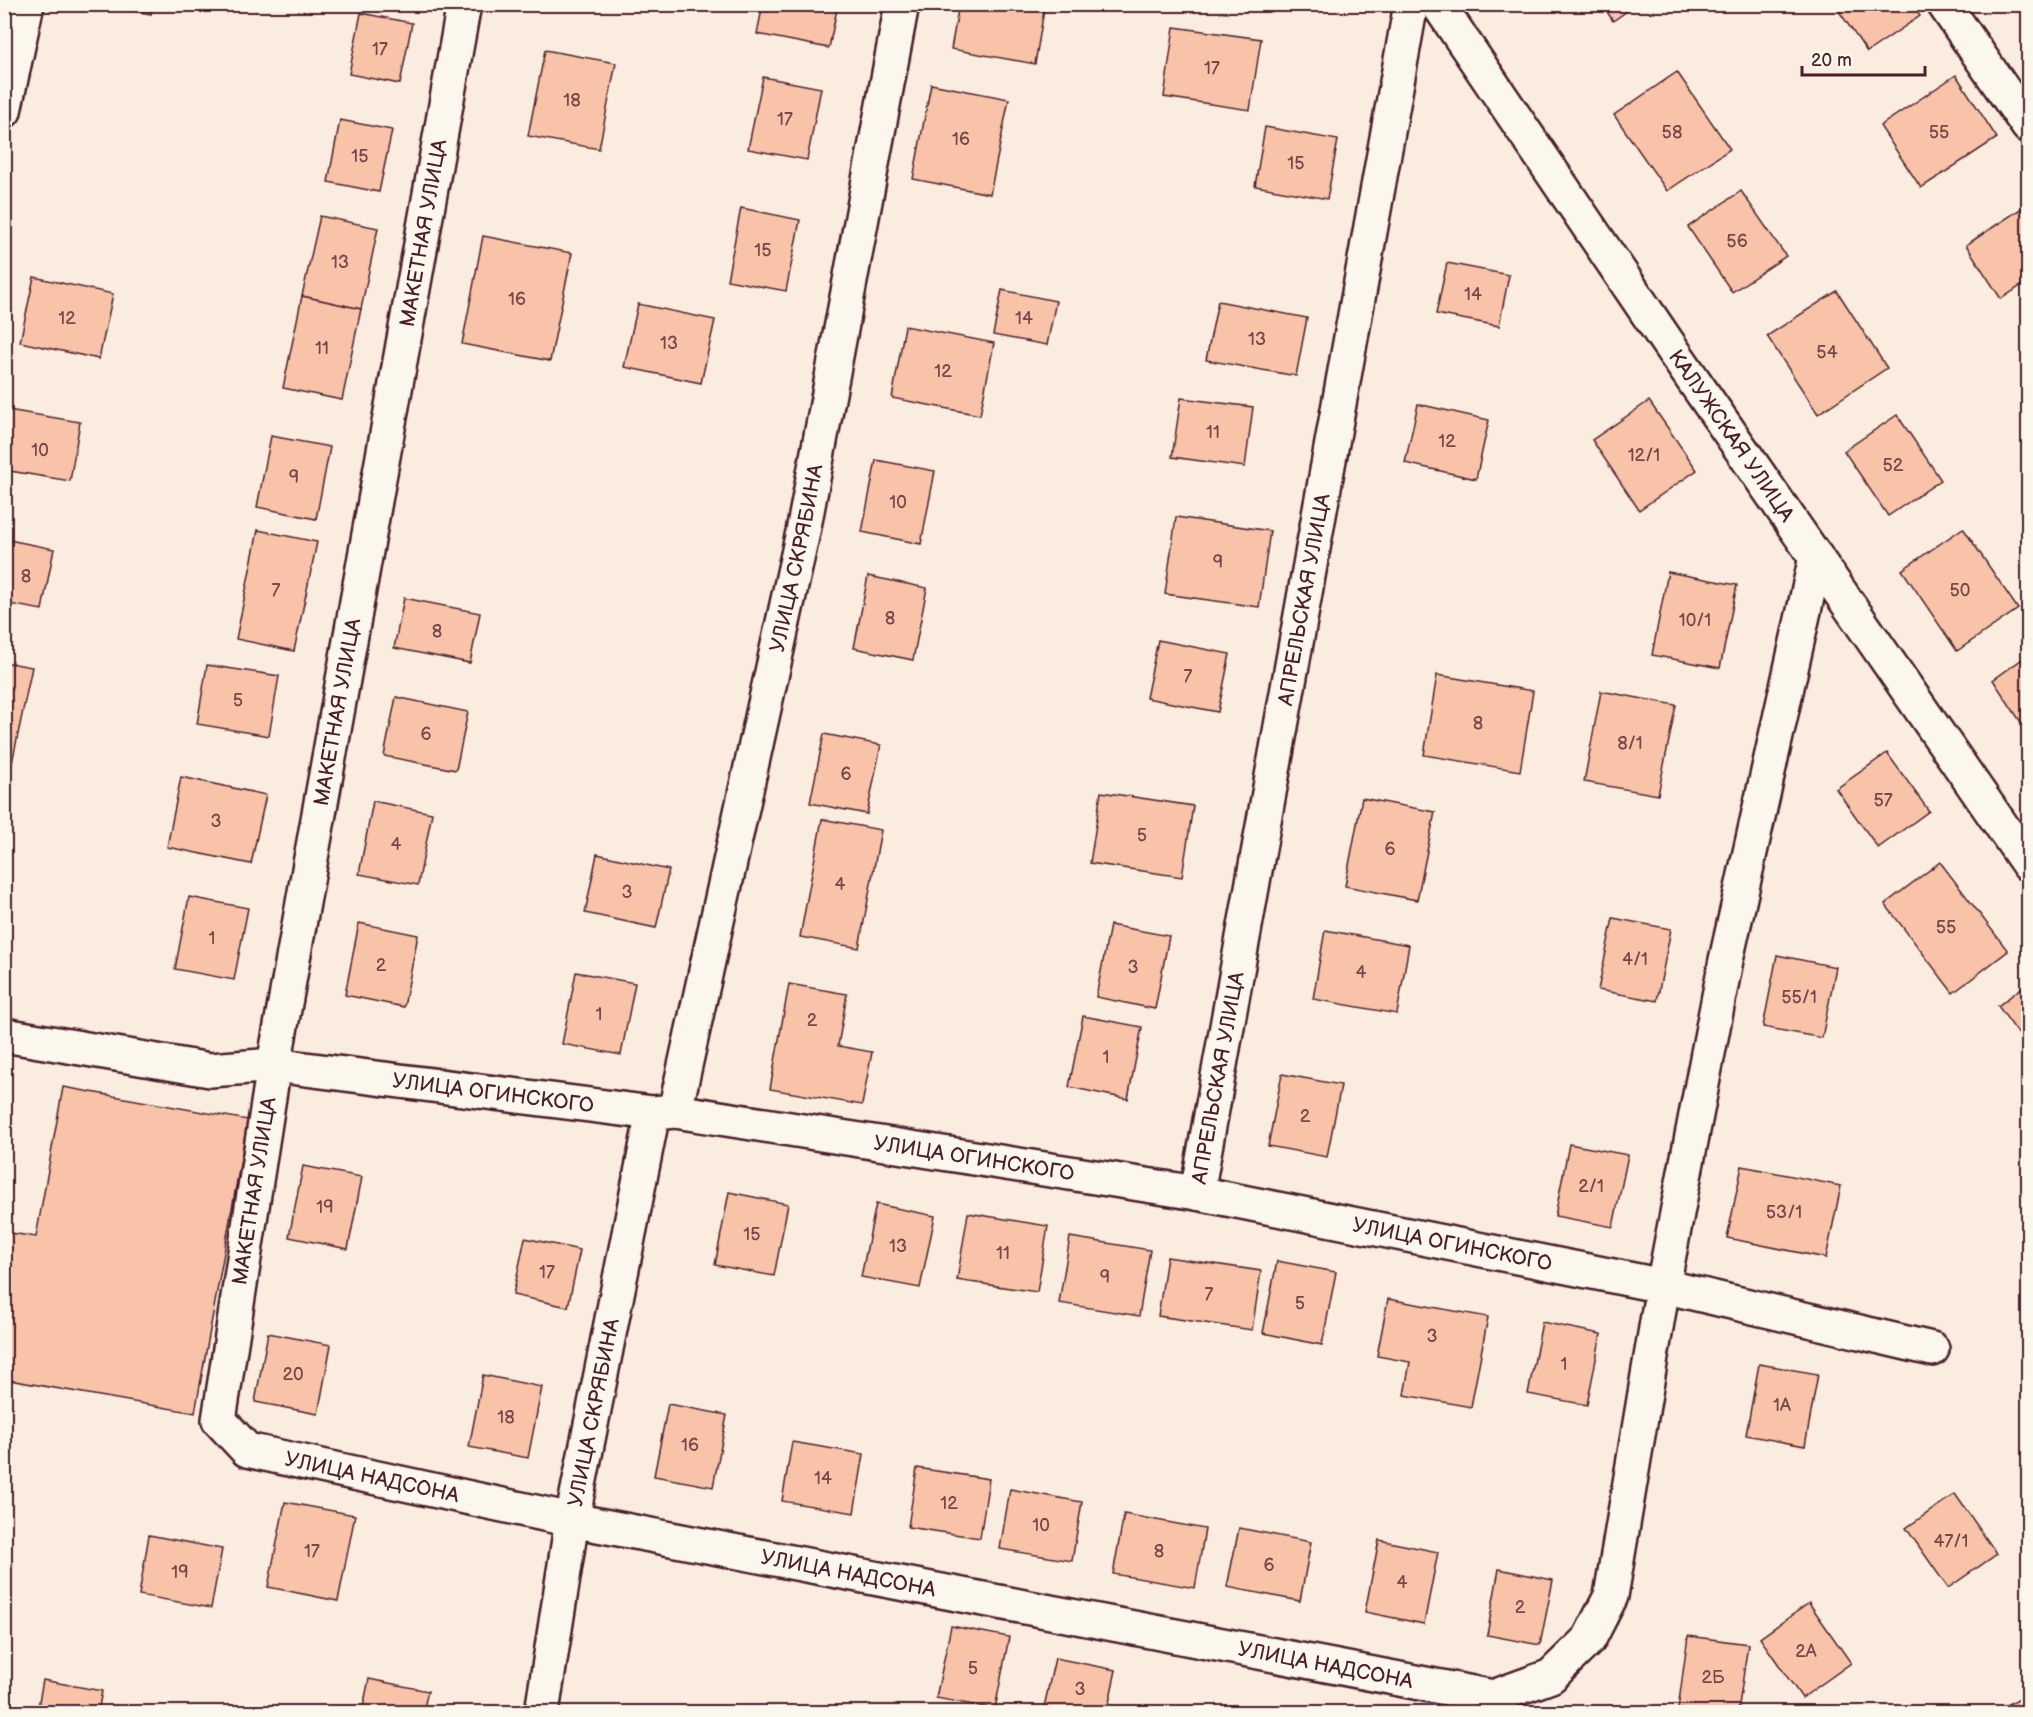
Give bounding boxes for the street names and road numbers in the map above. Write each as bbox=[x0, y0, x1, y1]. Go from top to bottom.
street label: МАКЕТНАЯ УЛИЦА bbox=[395, 137, 452, 329]
street label: КАЛУЖСКАЯ УЛИЦА bbox=[1663, 345, 1800, 527]
street label: УЛИЦА СКРЯБИНА bbox=[765, 462, 828, 655]
street label: АПРЕЛЬСКАЯ УЛИЦА bbox=[1273, 491, 1336, 709]
street label: МАКЕТНАЯ УЛИЦА bbox=[309, 616, 366, 808]
street label: АПРЕЛЬСКАЯ УЛИЦА bbox=[1187, 970, 1250, 1187]
street label: УЛИЦА ОГИНСКОГО bbox=[391, 1068, 595, 1118]
street label: МАКЕТНАЯ УЛИЦА bbox=[227, 1095, 282, 1287]
street label: УЛИЦА ОГИНСКОГО bbox=[872, 1130, 1076, 1187]
street label: УЛИЦА ОГИНСКОГО bbox=[1350, 1212, 1554, 1277]
street label: УЛИЦА СКРЯБИНА bbox=[563, 1316, 625, 1509]
street label: УЛИЦА НАДСОНА bbox=[282, 1446, 462, 1508]
street label: УЛИЦА НАДСОНА bbox=[759, 1545, 938, 1603]
street label: УЛИЦА НАДСОНА bbox=[1236, 1636, 1415, 1694]

